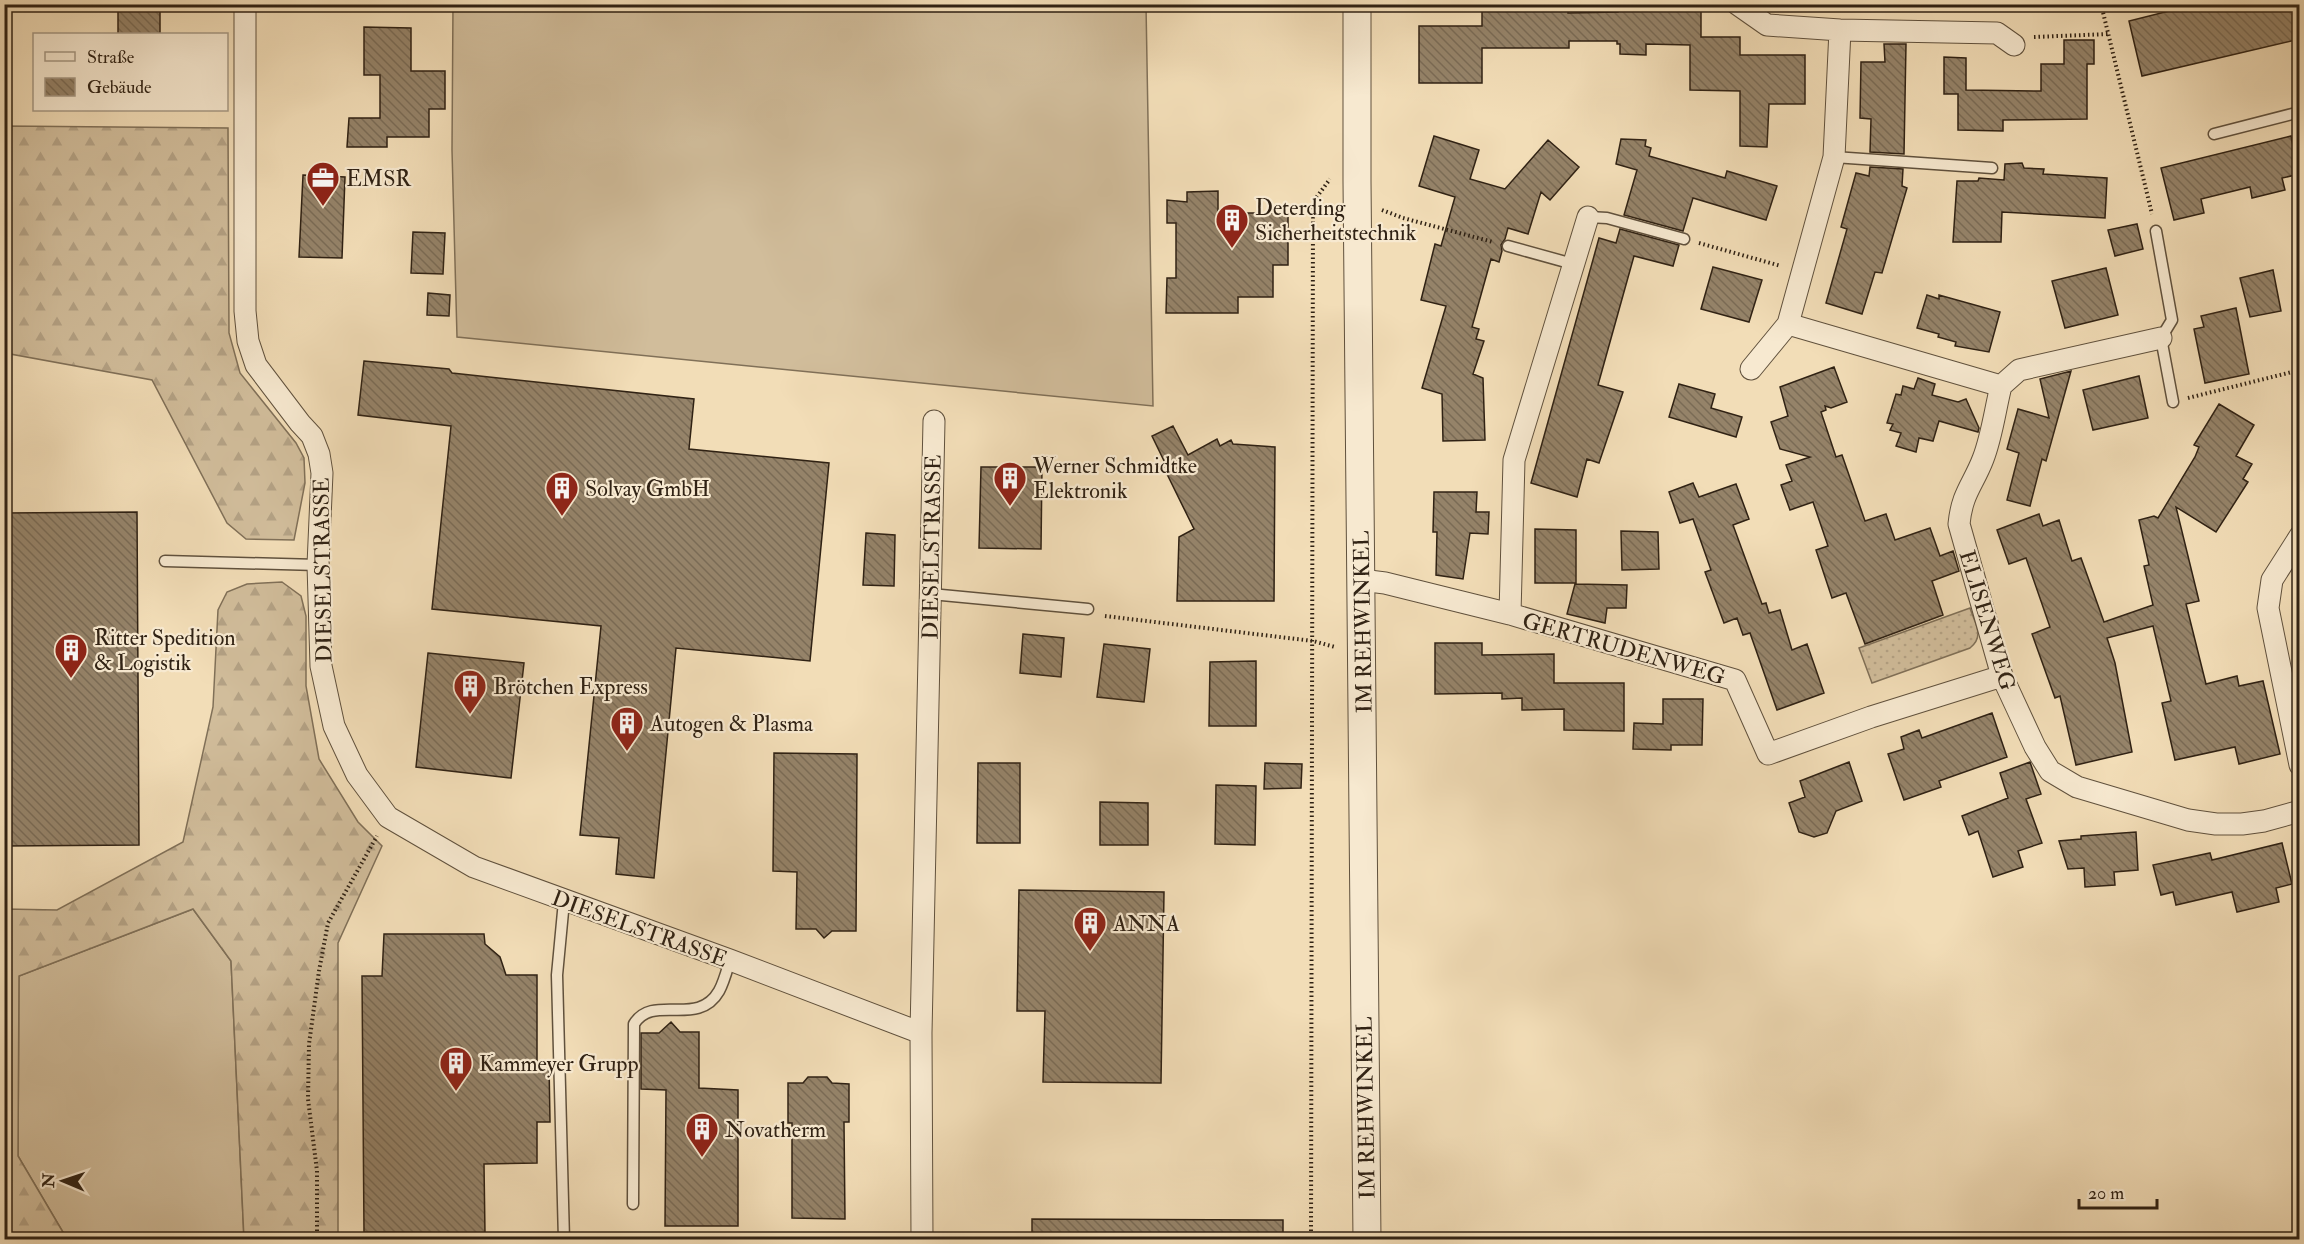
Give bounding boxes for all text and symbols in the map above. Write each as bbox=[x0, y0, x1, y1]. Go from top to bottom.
legend bbox=[33, 33, 228, 111]
text: Straße bbox=[87, 46, 135, 69]
text: Gebäude bbox=[87, 76, 152, 99]
office icon: EMSR bbox=[305, 160, 341, 207]
place label: EMSR bbox=[346, 165, 412, 193]
place label: Deterding Sicherheitstechnik bbox=[1255, 194, 1417, 247]
building icon: Deterding Sicherheitstechnik bbox=[1214, 202, 1250, 249]
place label: Werner Schmidtke Elektronik bbox=[1032, 452, 1197, 505]
street label: DIESELSTRASSE bbox=[916, 454, 948, 640]
building icon: Werner Schmidtke Elektronik bbox=[992, 460, 1028, 507]
building icon: Solvay GmbH bbox=[544, 470, 580, 517]
place label: Solvay GmbH bbox=[585, 475, 710, 503]
street label: DIESELSTRASSE bbox=[307, 477, 339, 663]
street label: IM REHWINKEL bbox=[1347, 530, 1379, 713]
street label: ELISENWEG bbox=[1952, 547, 2022, 694]
street label: GERTRUDENWEG bbox=[1519, 607, 1728, 691]
place label: Ritter Spedition & Logistik bbox=[94, 624, 236, 677]
building icon: Ritter Spedition & Logistik bbox=[53, 632, 89, 679]
building icon: Brötchen Express bbox=[452, 668, 488, 715]
place label: Brötchen Express bbox=[493, 673, 648, 702]
building icon: Autogen & Plasma bbox=[609, 705, 645, 752]
place label: Autogen & Plasma bbox=[649, 710, 814, 738]
street label: DIESELSTRASSE bbox=[548, 884, 732, 974]
building icon: ANNA bbox=[1072, 905, 1108, 952]
place label: ANNA bbox=[1112, 910, 1180, 938]
street label: IM REHWINKEL bbox=[1350, 1016, 1382, 1199]
building icon: Kammeyer Grupp bbox=[438, 1045, 474, 1092]
place label: Kammeyer Grupp bbox=[479, 1050, 639, 1079]
building icon: Novatherm bbox=[684, 1111, 720, 1158]
place label: Novatherm bbox=[725, 1116, 826, 1144]
north arrow bbox=[33, 1151, 93, 1211]
text: N bbox=[39, 1172, 59, 1189]
scale bar bbox=[2079, 1172, 2157, 1210]
text: 20 m bbox=[2088, 1182, 2124, 1205]

